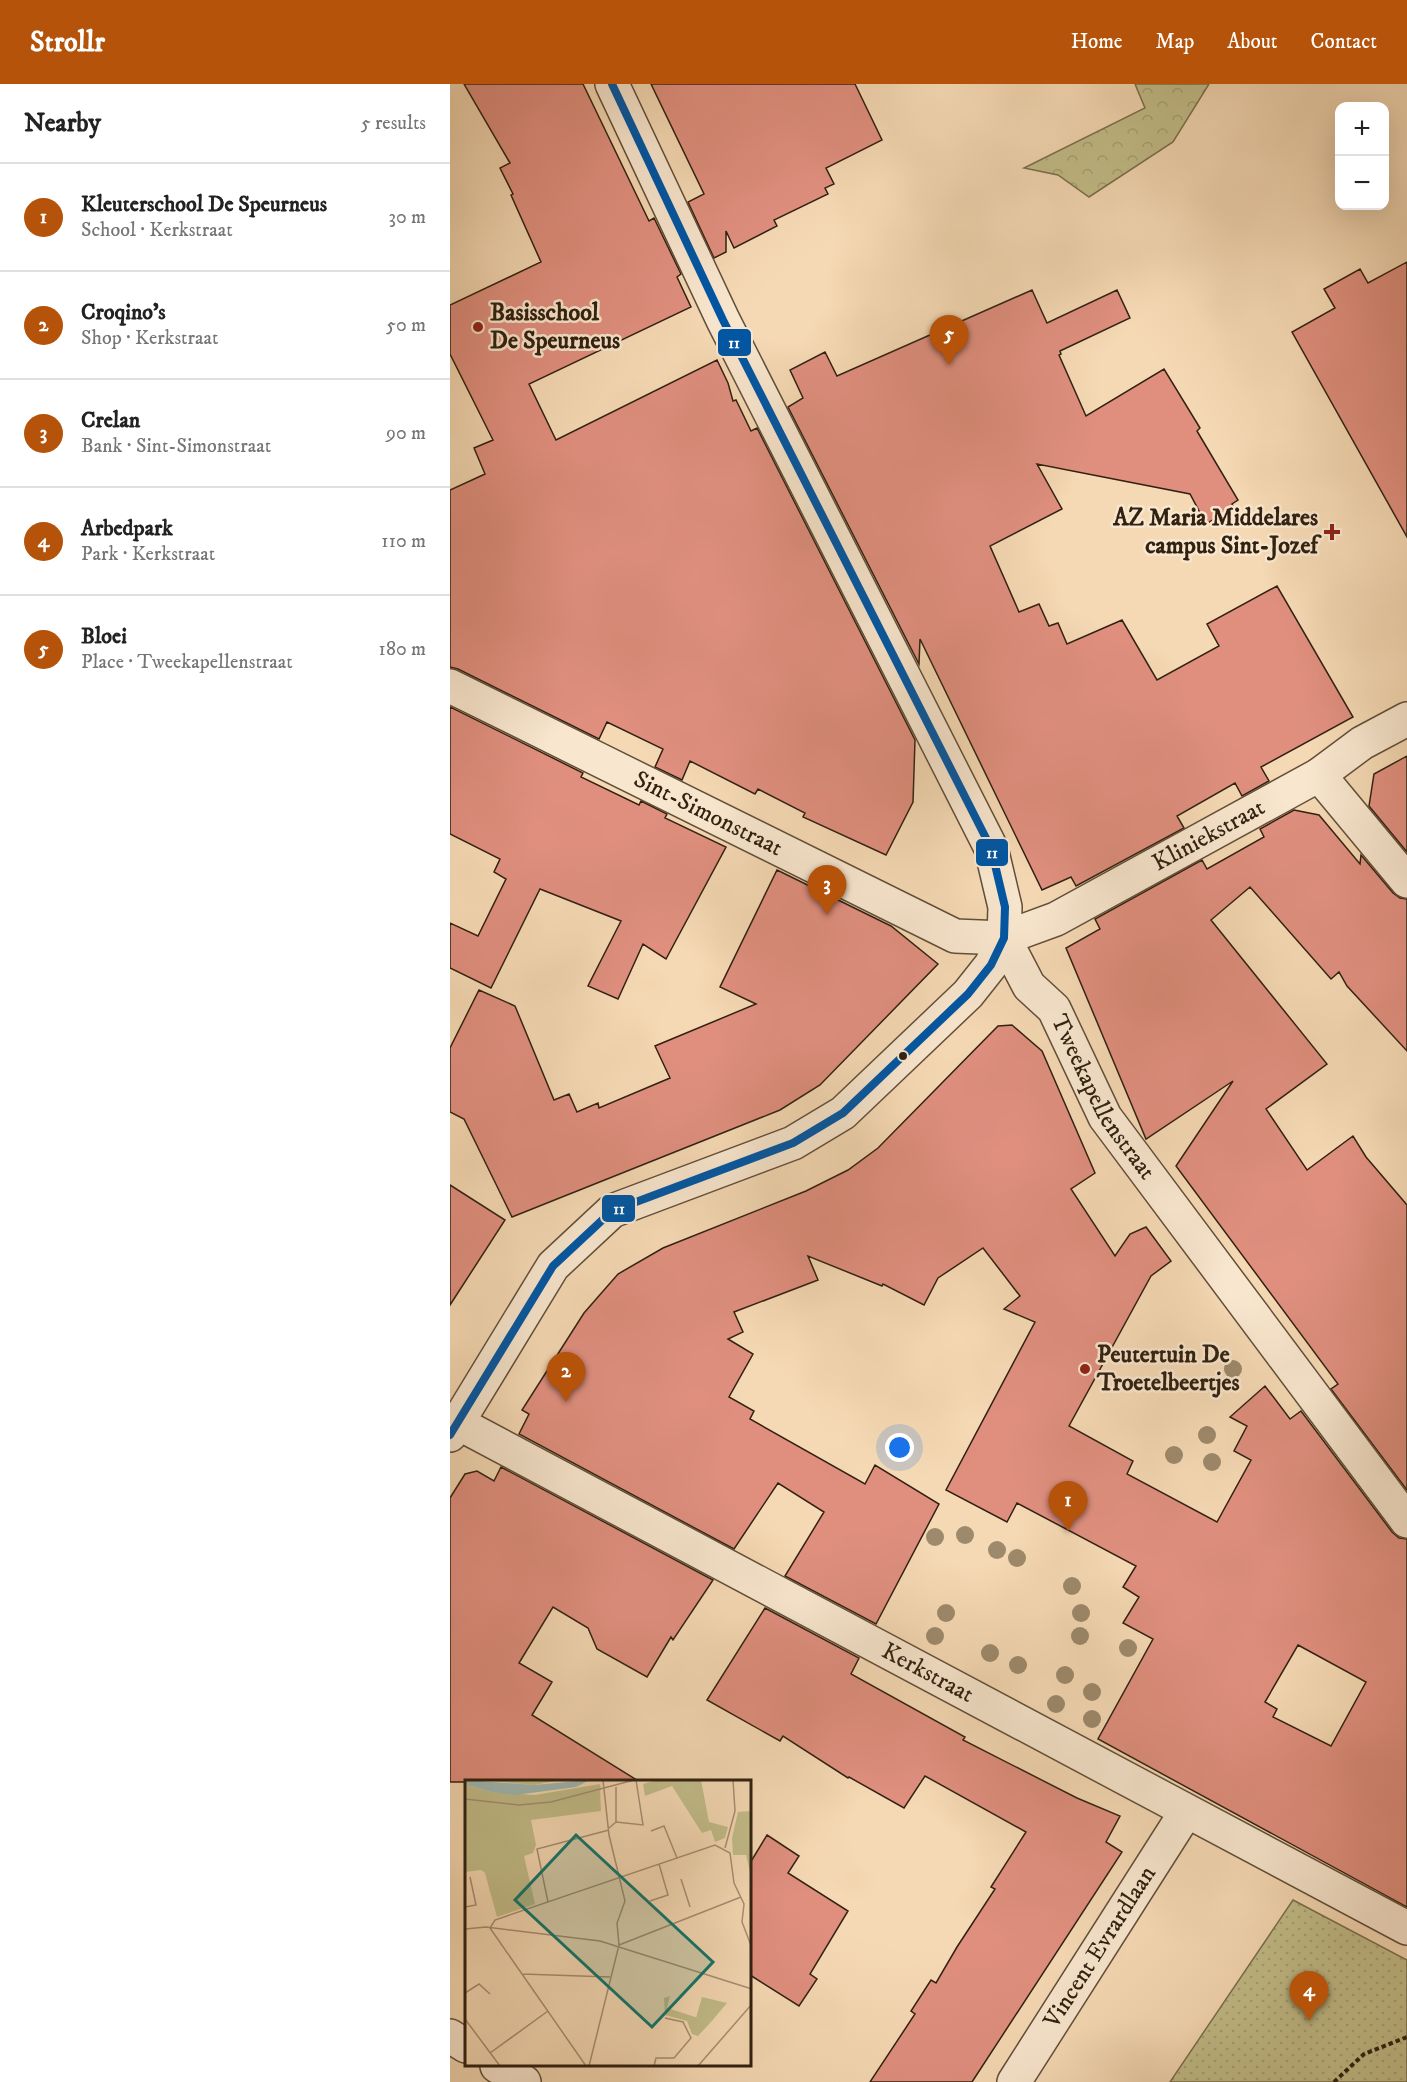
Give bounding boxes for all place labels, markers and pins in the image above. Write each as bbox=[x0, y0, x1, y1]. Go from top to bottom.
place label: Basisschool De Speurneus bbox=[490, 298, 620, 356]
pin: 5 bbox=[930, 316, 968, 365]
marker: Basisschool De Speurneus bbox=[471, 320, 485, 334]
place label: AZ Maria Middelares campus Sint-Jozef bbox=[1112, 503, 1322, 561]
marker: AZ Maria Middelares campus Sint-Jozef bbox=[1323, 523, 1341, 541]
pin: 3 bbox=[808, 866, 847, 915]
unlabelled marker bbox=[897, 1050, 909, 1062]
place label: Peutertuin De Troetelbeertjes bbox=[1096, 1340, 1240, 1398]
pin: 2 bbox=[546, 1352, 586, 1402]
marker: Peutertuin De Troetelbeertjes bbox=[1078, 1362, 1092, 1376]
pin: 1 bbox=[1048, 1482, 1088, 1531]
pin: 4 bbox=[1290, 1972, 1328, 2021]

